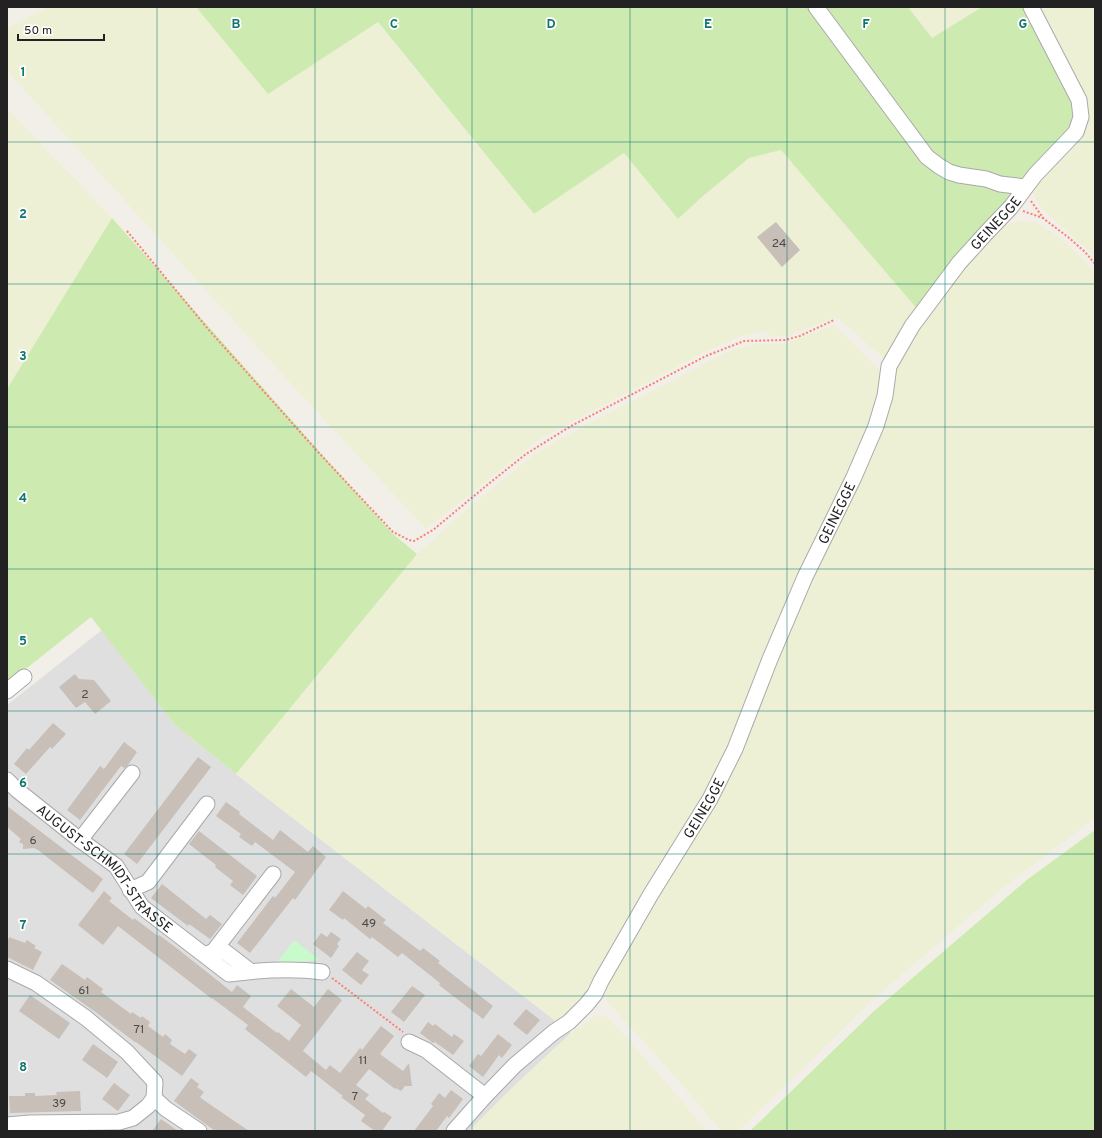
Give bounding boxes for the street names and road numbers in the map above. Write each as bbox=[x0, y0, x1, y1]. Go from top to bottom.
street label: GEINEGGE bbox=[968, 193, 1026, 254]
street label: GEINEGGE bbox=[815, 479, 860, 547]
street label: GEINEGGE bbox=[681, 775, 729, 842]
street label: AUGUST-SCHMIDT-STRASSE bbox=[32, 802, 175, 937]

